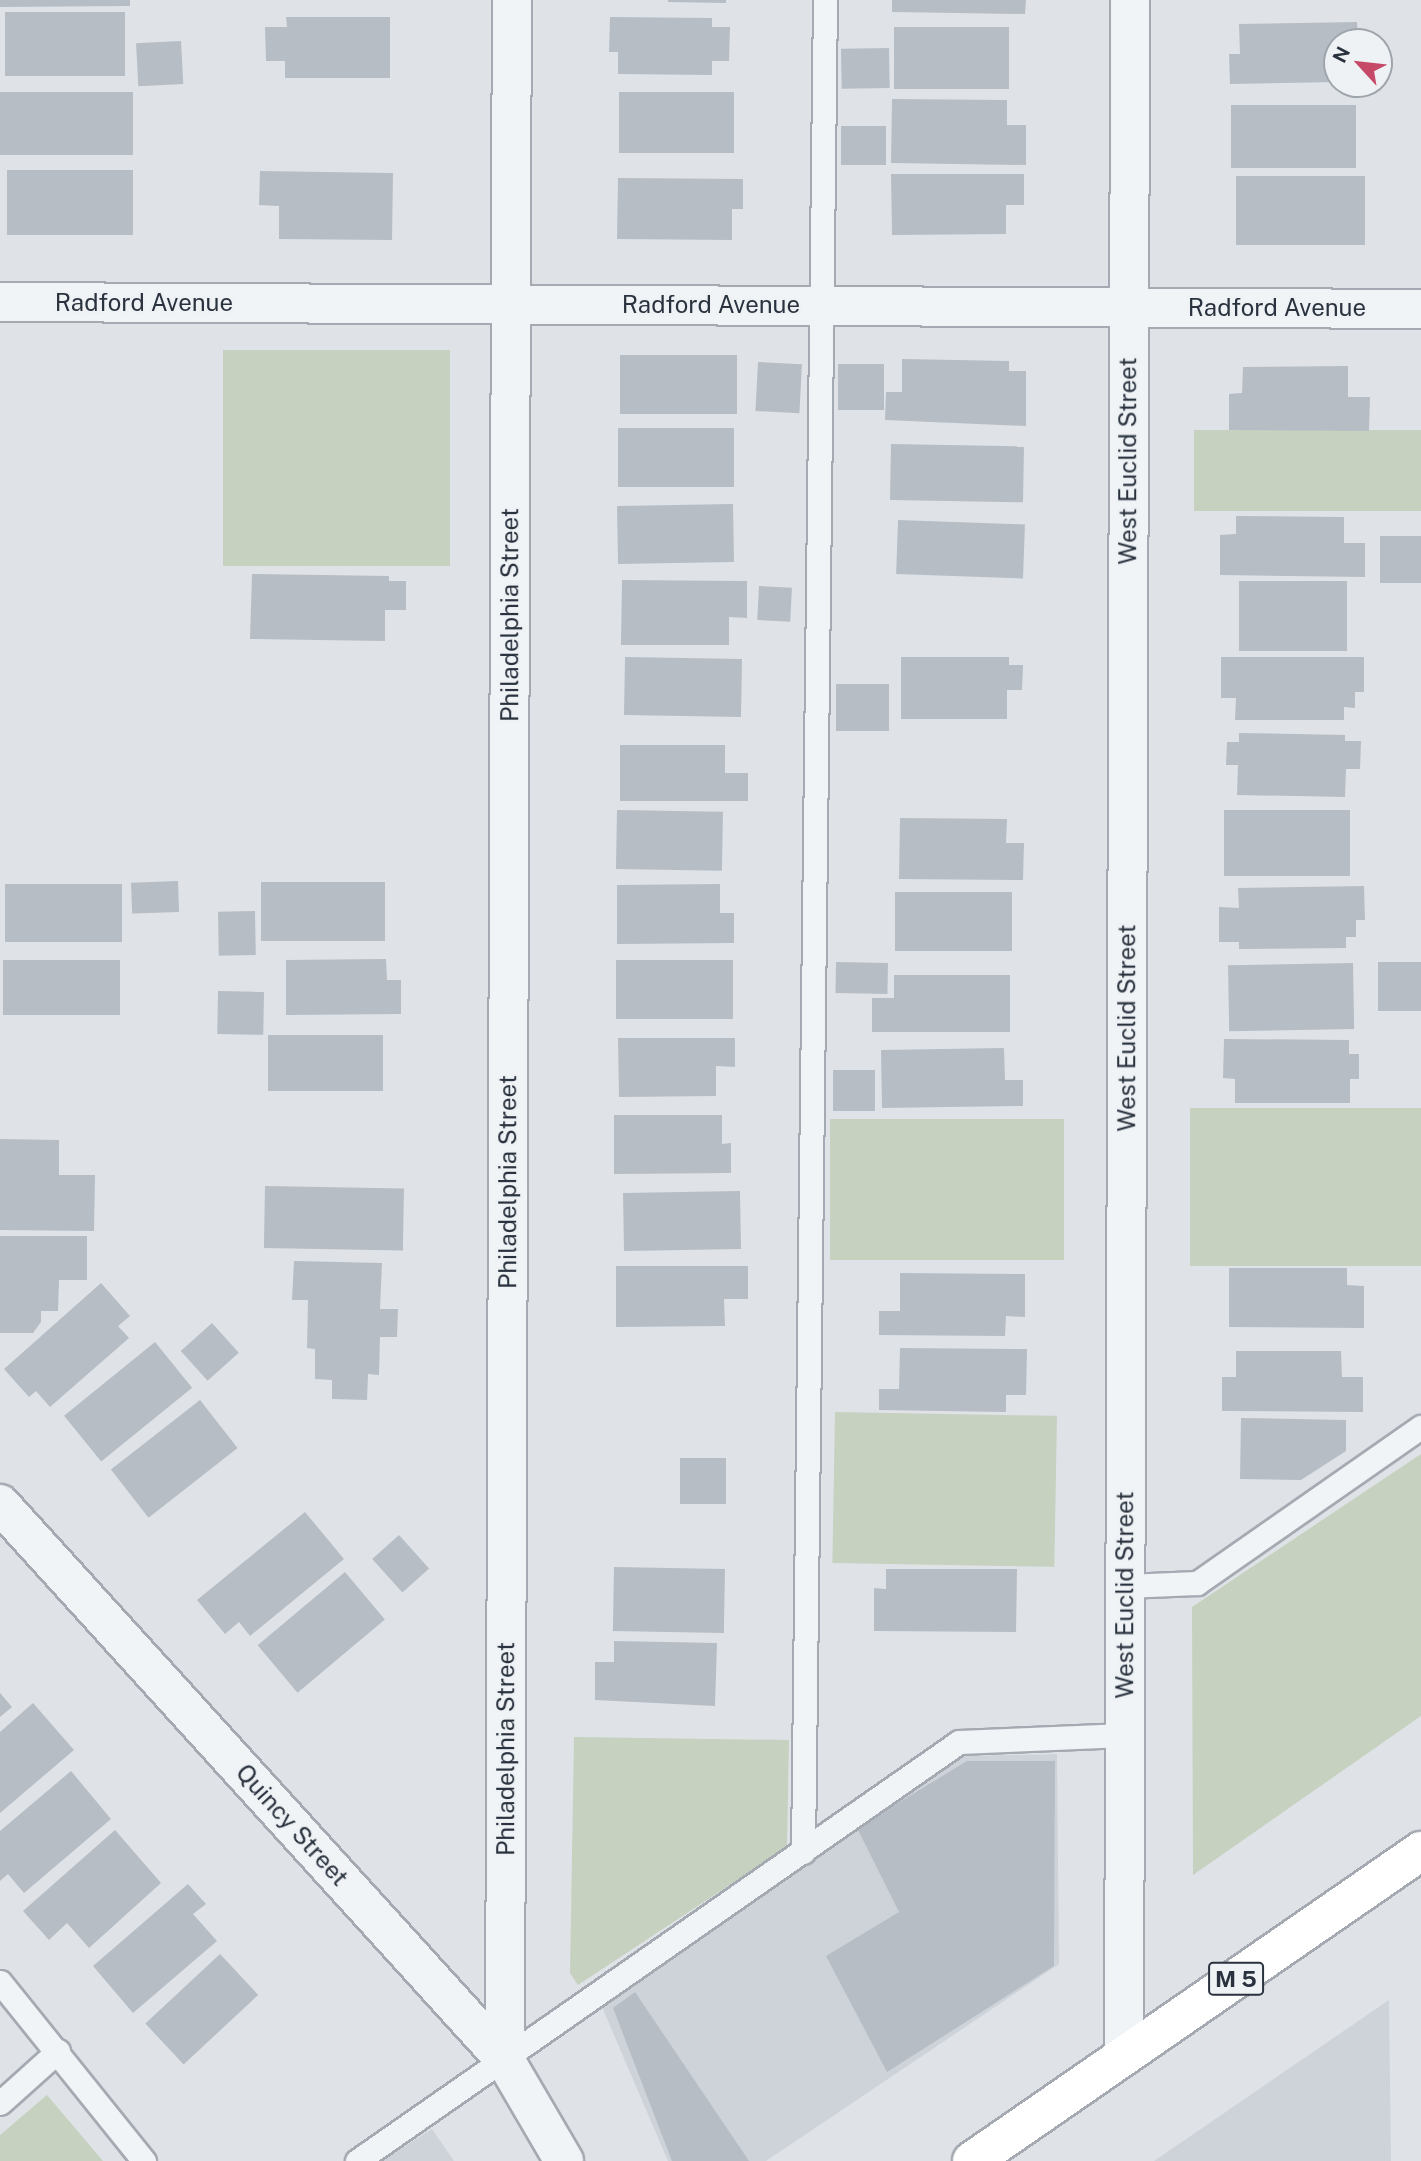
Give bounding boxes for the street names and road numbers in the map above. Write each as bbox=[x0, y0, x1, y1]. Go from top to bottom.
street label: Radford Avenue bbox=[55, 289, 233, 317]
street label: Radford Avenue bbox=[622, 291, 800, 319]
street label: Radford Avenue bbox=[1188, 294, 1366, 322]
street label: West Euclid Street bbox=[1114, 357, 1142, 565]
street label: Philadelphia Street bbox=[496, 508, 524, 722]
street label: West Euclid Street bbox=[1113, 924, 1141, 1132]
street label: Philadelphia Street bbox=[494, 1075, 522, 1289]
street label: West Euclid Street bbox=[1111, 1491, 1139, 1699]
street label: Philadelphia Street bbox=[492, 1642, 520, 1856]
street label: Quincy Street bbox=[230, 1758, 354, 1892]
road number: M 5 bbox=[1208, 1960, 1264, 1998]

